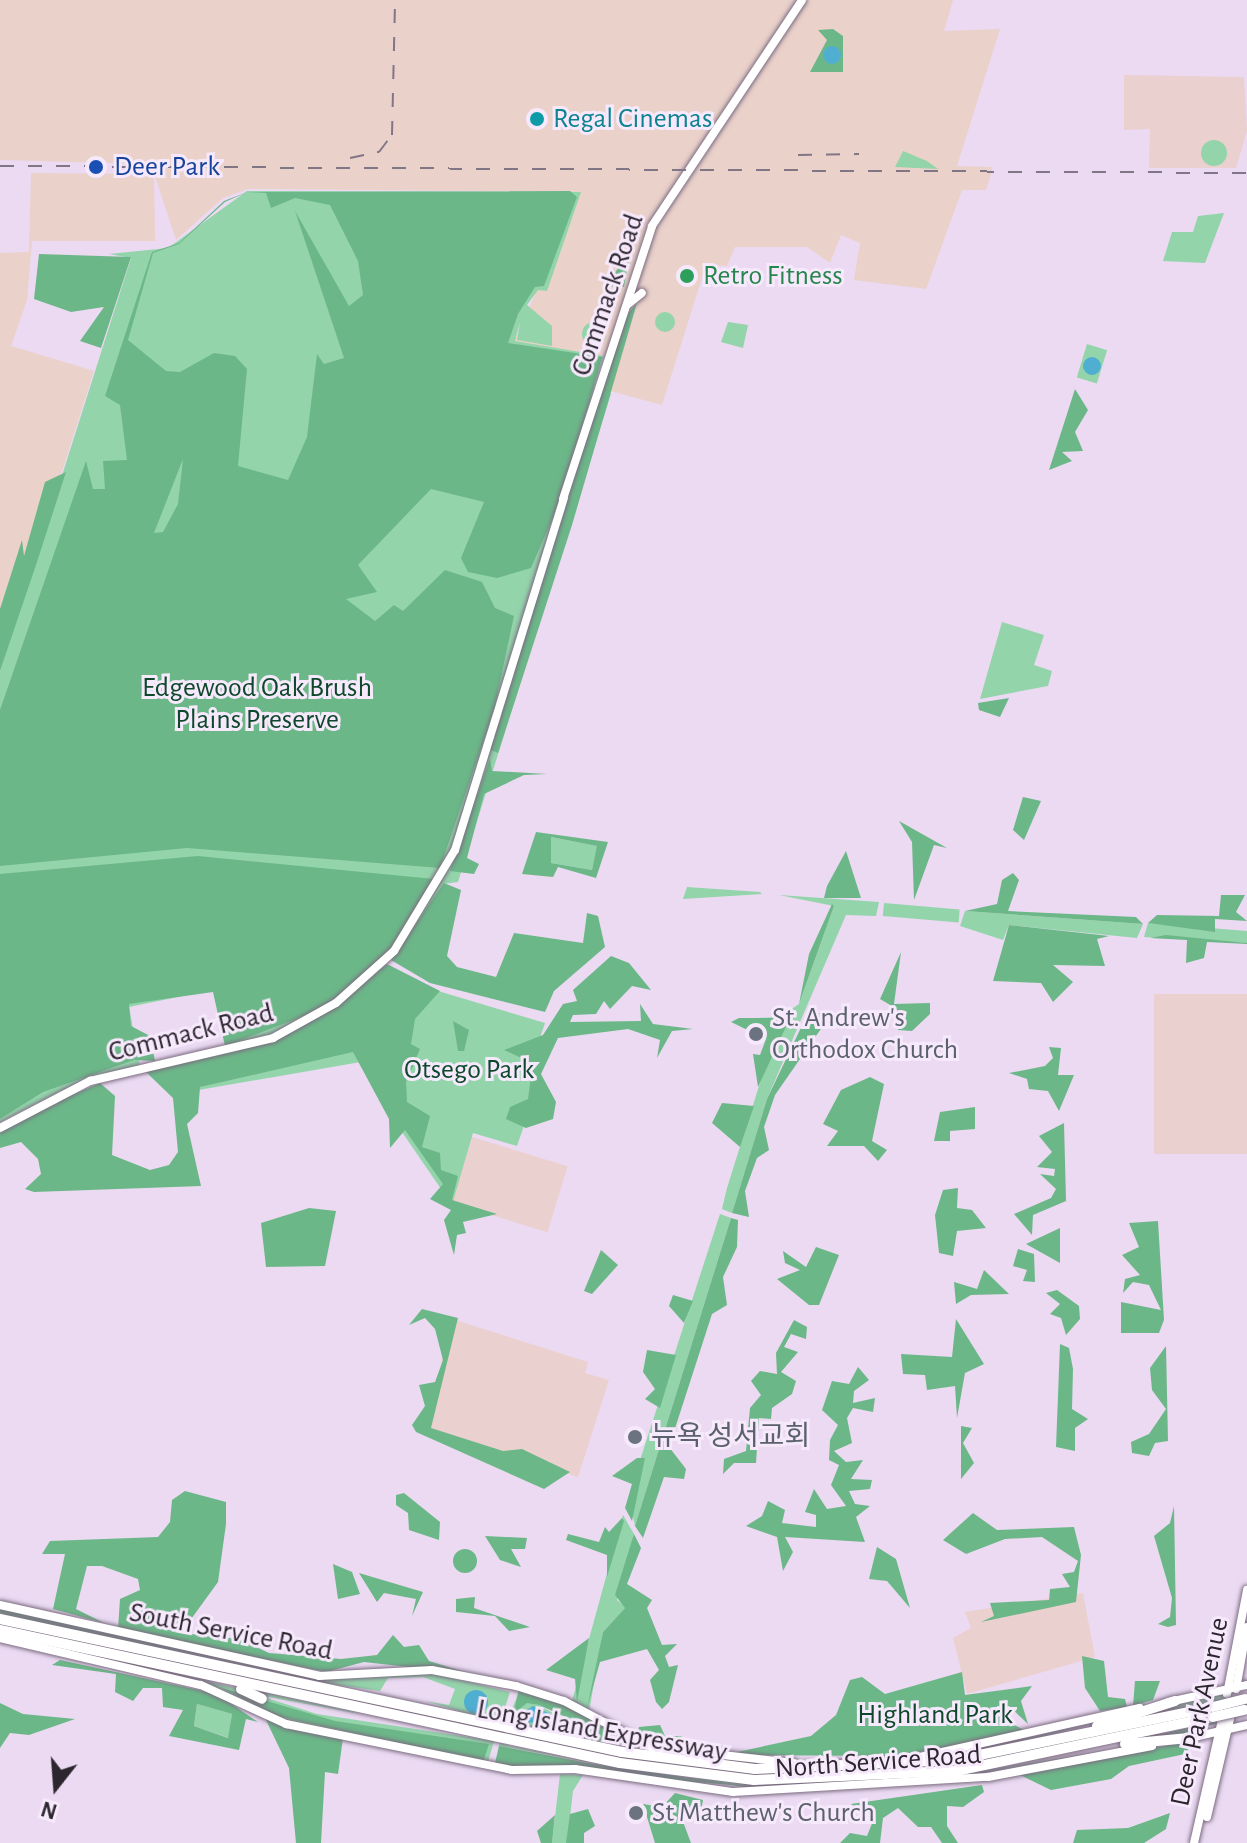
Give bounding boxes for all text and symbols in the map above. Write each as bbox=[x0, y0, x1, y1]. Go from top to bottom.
place label: Regal Cinemas bbox=[553, 102, 712, 136]
marker: Regal Cinemas bbox=[528, 110, 546, 128]
place label: Deer Park bbox=[114, 150, 220, 184]
marker: Deer Park bbox=[85, 156, 107, 178]
street label: Commack Road bbox=[565, 210, 651, 380]
place label: Retro Fitness bbox=[703, 259, 843, 293]
marker: Retro Fitness bbox=[678, 267, 696, 285]
park label: Edgewood Oak Brush Plains Preserve bbox=[142, 671, 372, 737]
street label: Commack Road bbox=[105, 996, 277, 1070]
place label: St. Andrew's Orthodox Church bbox=[772, 1001, 958, 1067]
marker: St. Andrew's Orthodox Church bbox=[747, 1025, 765, 1043]
park label: Otsego Park bbox=[404, 1053, 534, 1087]
place label: 뉴욕 성서교회 bbox=[651, 1420, 810, 1454]
marker: 뉴욕 성서교회 bbox=[626, 1428, 644, 1446]
street label: South Service Road bbox=[127, 1596, 335, 1668]
street label: Deer Park Avenue bbox=[1164, 1615, 1236, 1809]
street label: Long Island Expressway bbox=[474, 1692, 730, 1770]
park label: Highland Park bbox=[857, 1698, 1013, 1732]
street label: North Service Road bbox=[774, 1738, 982, 1786]
north arrow bbox=[16, 1747, 96, 1827]
place label: St Matthew's Church bbox=[652, 1796, 875, 1830]
text: N bbox=[38, 1797, 60, 1823]
marker: St Matthew's Church bbox=[627, 1804, 645, 1822]

